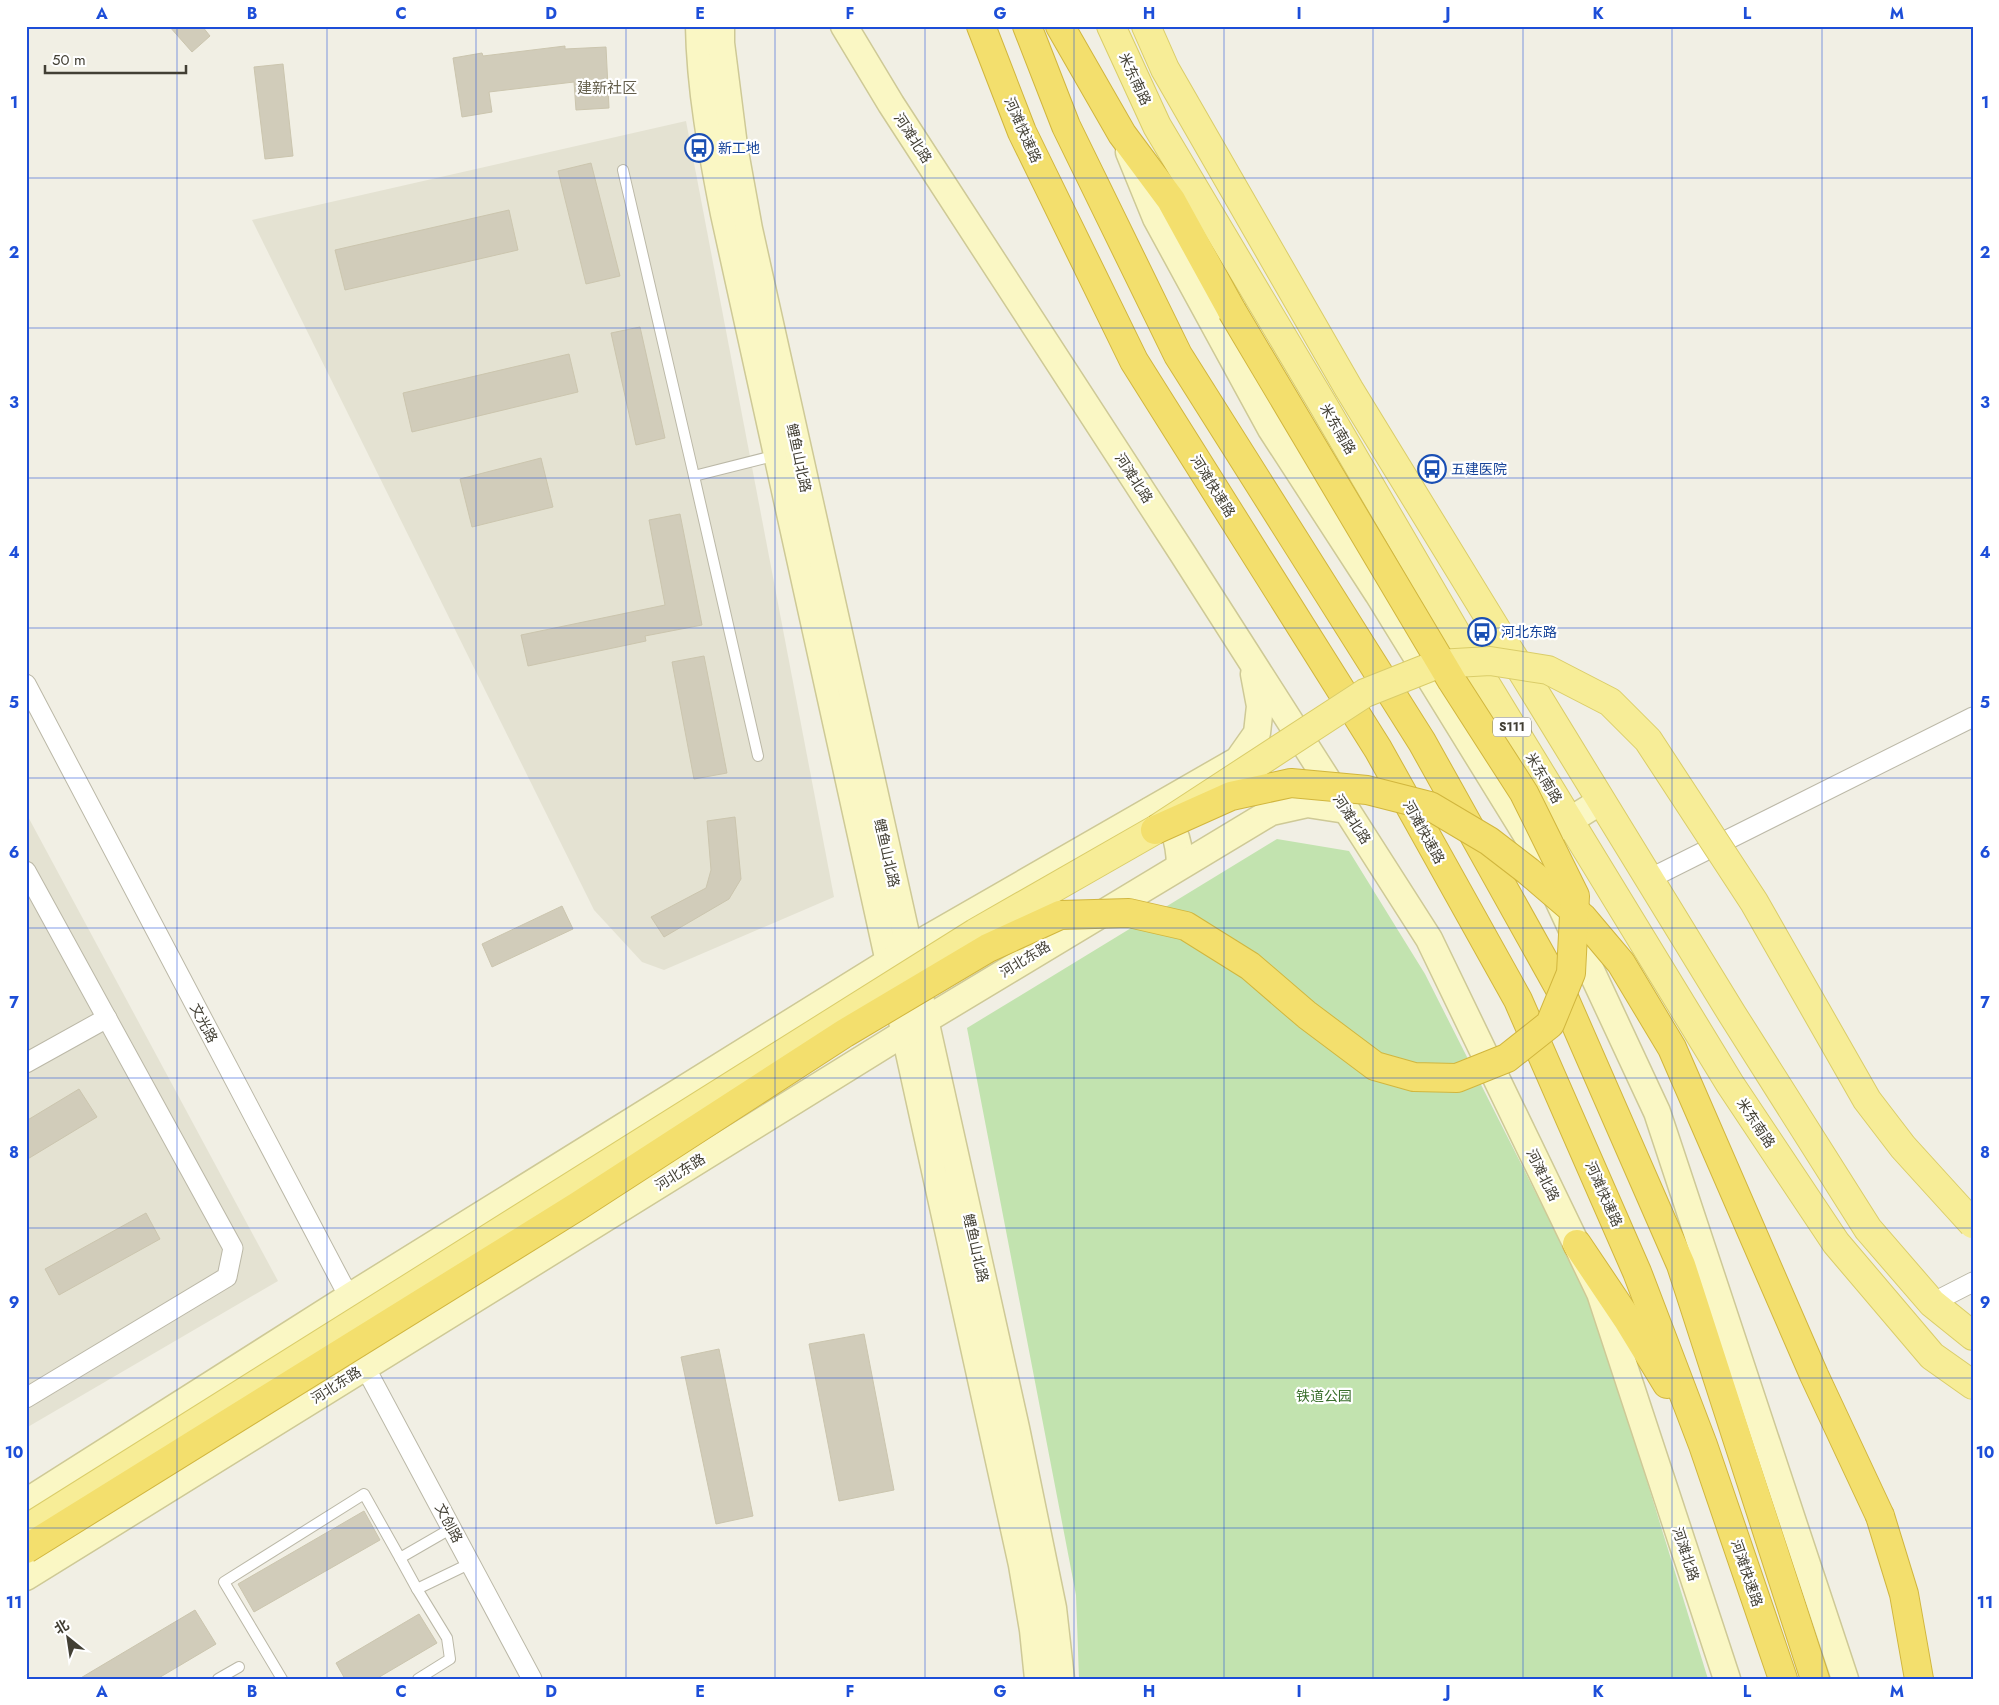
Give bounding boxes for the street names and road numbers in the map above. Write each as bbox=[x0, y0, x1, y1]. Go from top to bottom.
street label: 米东南路 bbox=[1114, 49, 1156, 109]
street label: 河滩快速路 bbox=[1000, 94, 1046, 166]
street label: 河滩北路 bbox=[889, 109, 937, 167]
street label: 米东南路 bbox=[1315, 400, 1361, 458]
street label: 鲤鱼山北路 bbox=[782, 422, 816, 494]
street label: 河滩北路 bbox=[1110, 449, 1158, 507]
street label: 河滩快速路 bbox=[1186, 451, 1240, 521]
road number: S111 bbox=[1493, 718, 1531, 736]
street label: 米东南路 bbox=[1521, 749, 1567, 807]
street label: 河滩北路 bbox=[1328, 790, 1376, 848]
street label: 河滩快速路 bbox=[1398, 797, 1450, 867]
street label: 鲤鱼山北路 bbox=[869, 817, 905, 889]
street label: 河北东路 bbox=[996, 936, 1054, 982]
street label: 文光路 bbox=[185, 1000, 223, 1046]
street label: 米东南路 bbox=[1732, 1094, 1780, 1152]
street label: 河滩北路 bbox=[1522, 1145, 1564, 1205]
street label: 河北东路 bbox=[651, 1149, 709, 1195]
street label: 河滩快速路 bbox=[1581, 1158, 1627, 1230]
street label: 鲤鱼山北路 bbox=[958, 1212, 994, 1284]
street label: 河北东路 bbox=[307, 1362, 365, 1408]
street label: 文创路 bbox=[430, 1500, 468, 1546]
street label: 河滩北路 bbox=[1668, 1524, 1704, 1584]
street label: 河滩快速路 bbox=[1726, 1537, 1768, 1609]

